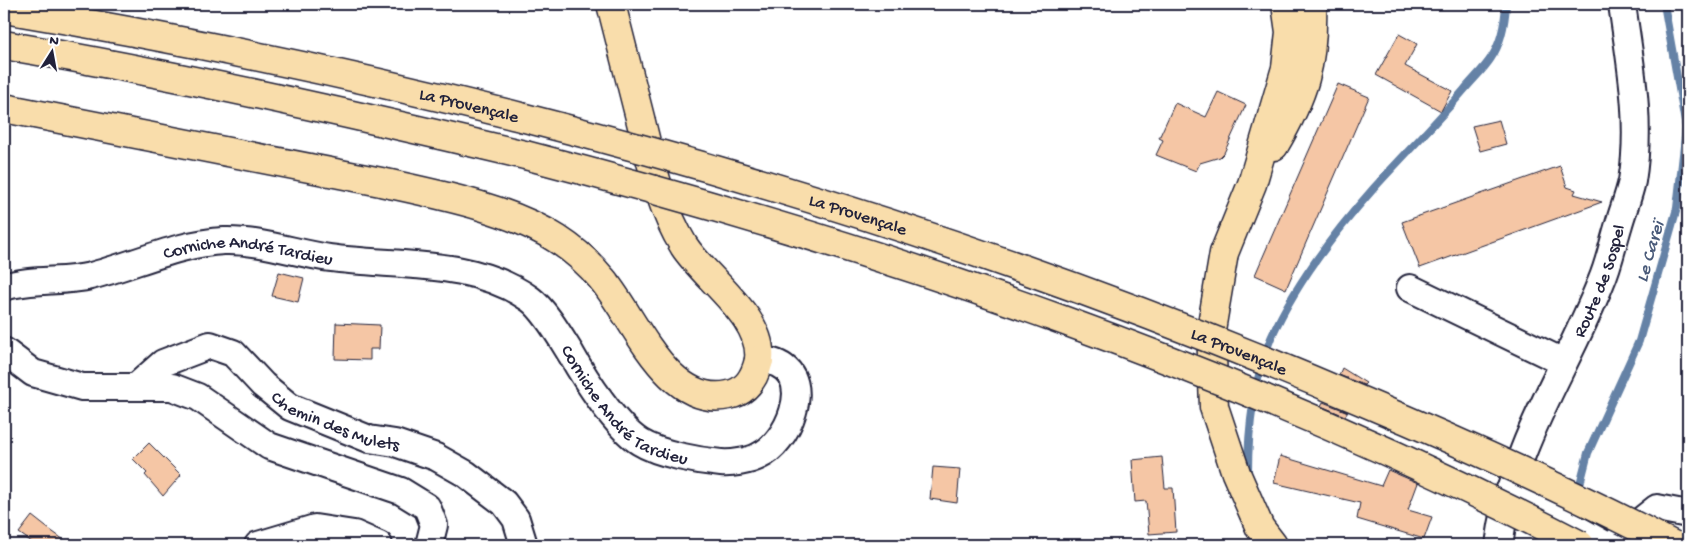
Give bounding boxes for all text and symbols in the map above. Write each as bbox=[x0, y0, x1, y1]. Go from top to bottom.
north arrow bbox=[28, 28, 78, 78]
text: N bbox=[48, 32, 60, 51]
street label: La Provençale bbox=[417, 85, 521, 129]
street label: La Provençale bbox=[806, 191, 910, 242]
water label: Le Careï bbox=[1632, 215, 1672, 285]
street label: Route de Sospel bbox=[1570, 222, 1631, 341]
street label: Corniche André Tardieu bbox=[161, 233, 335, 271]
street label: La Provençale bbox=[1187, 324, 1290, 382]
street label: Corniche André Tardieu bbox=[555, 342, 690, 471]
street label: Chemin des Mulets bbox=[266, 388, 404, 457]

